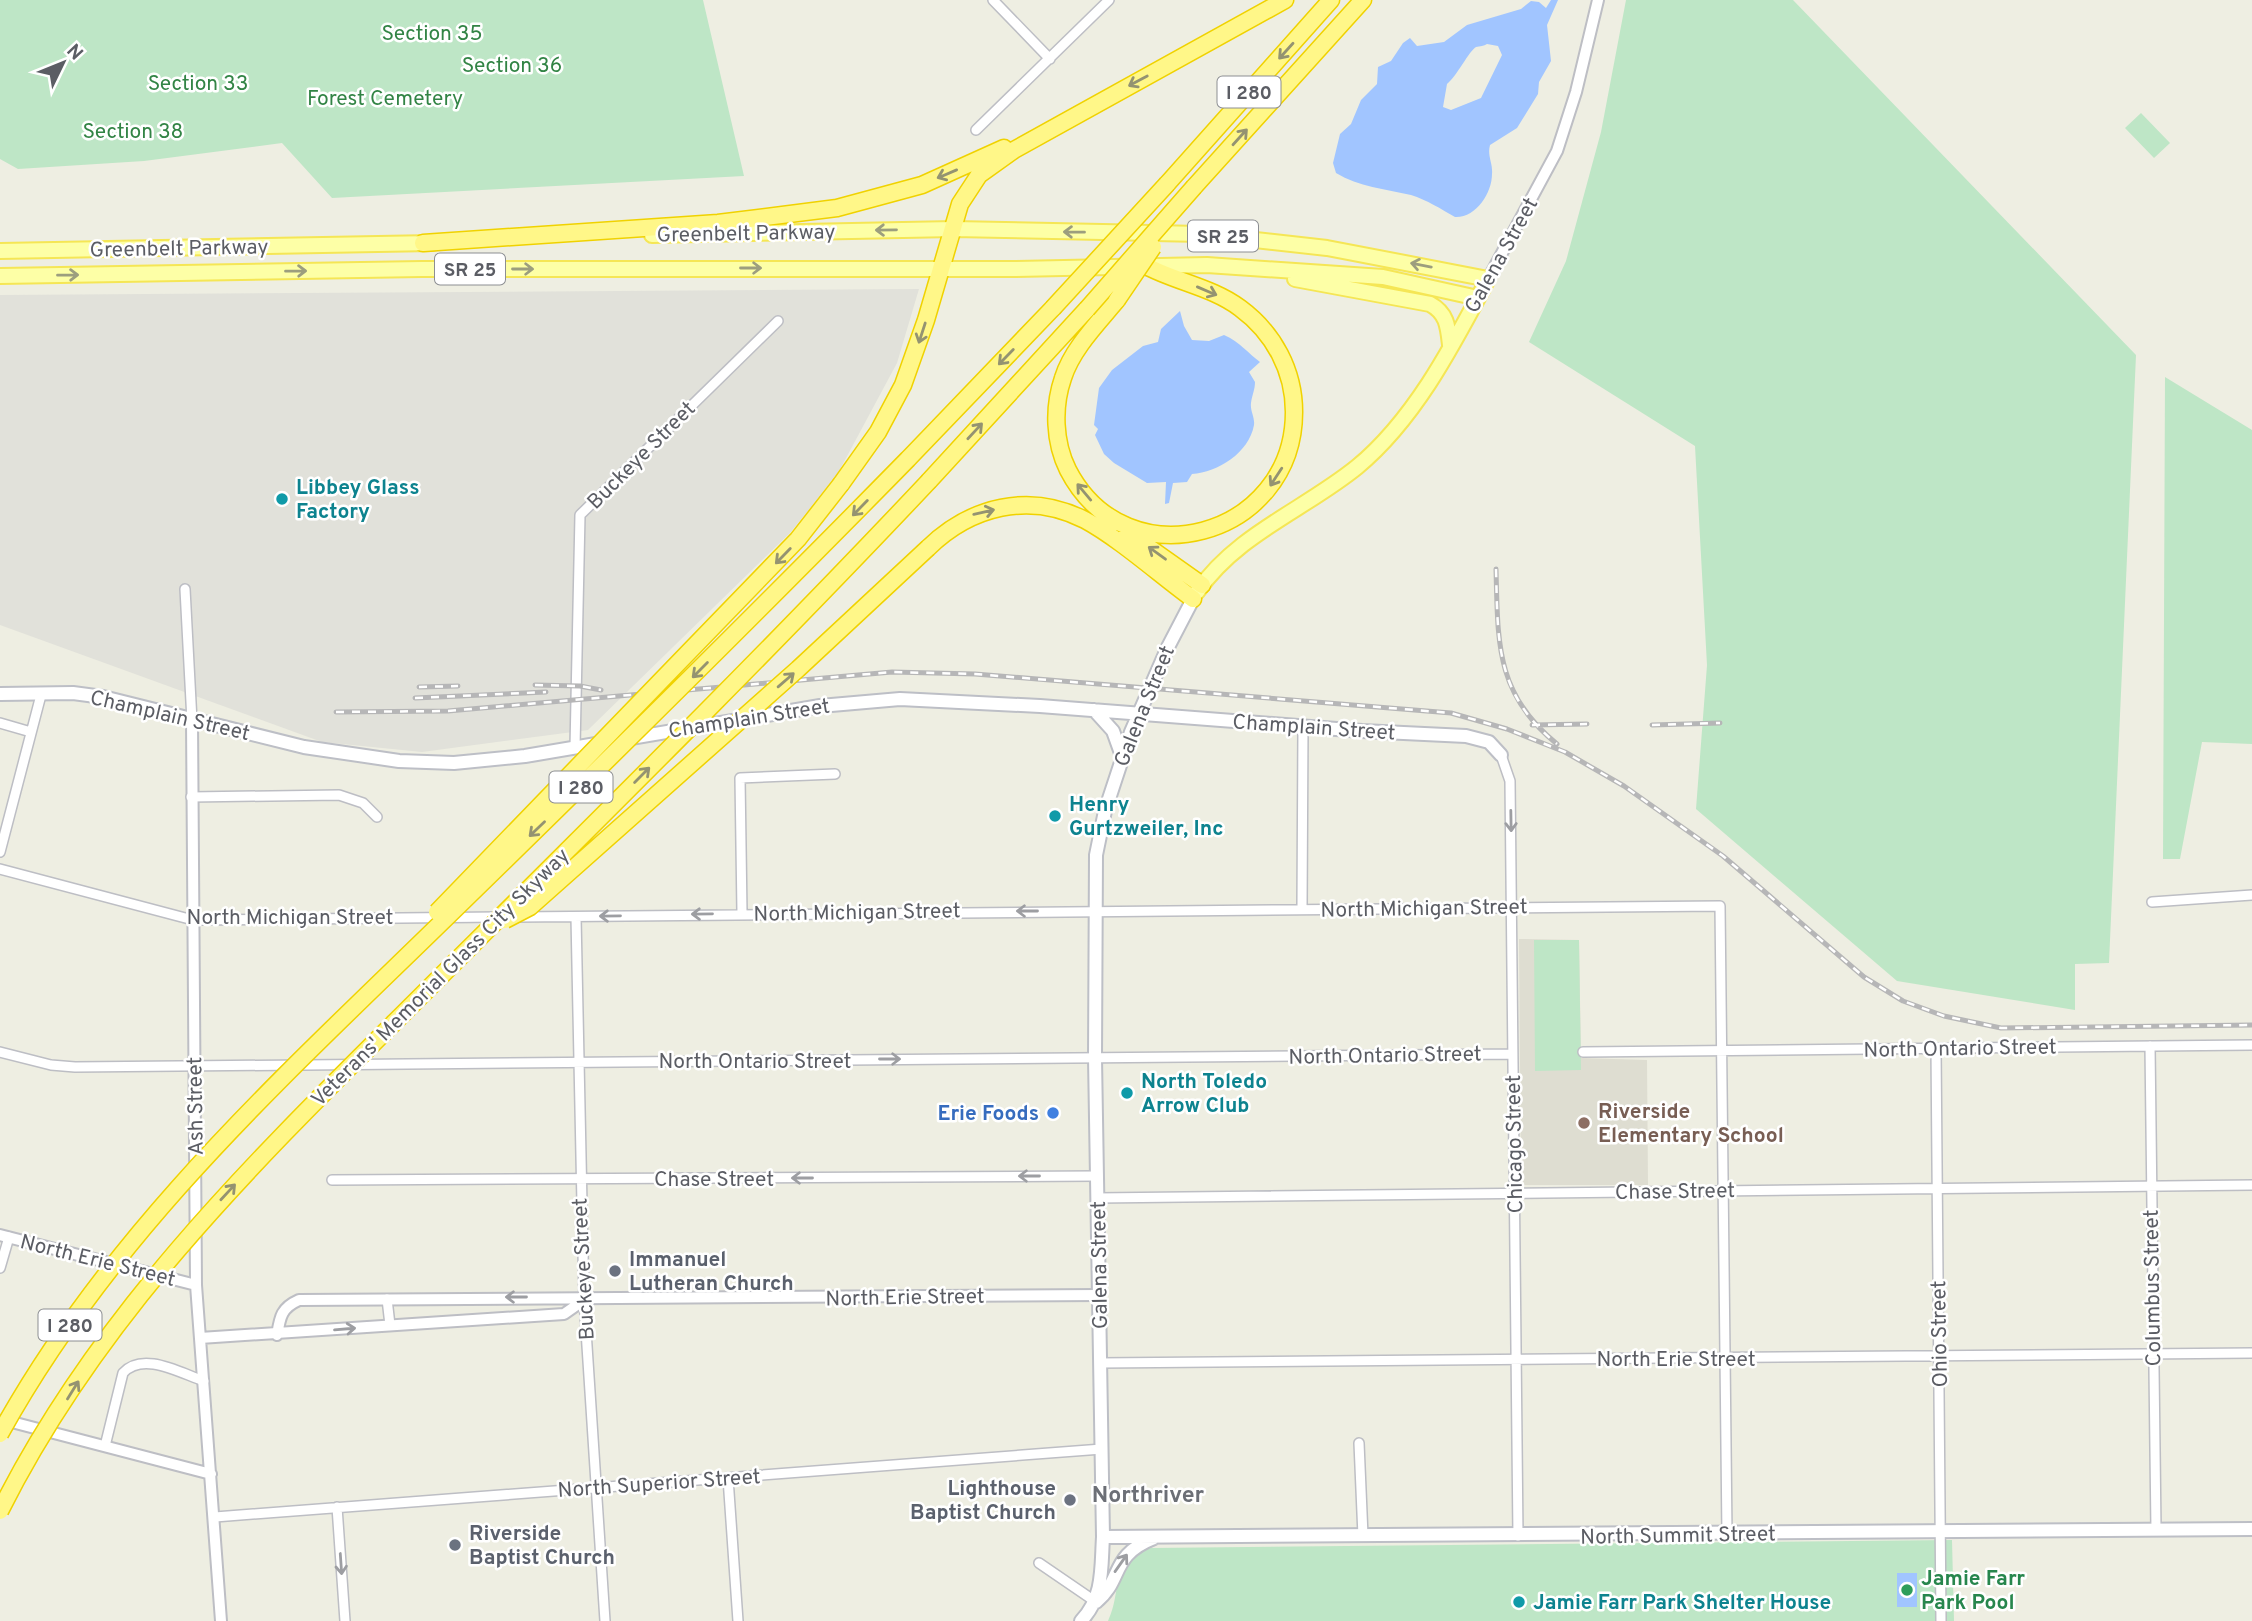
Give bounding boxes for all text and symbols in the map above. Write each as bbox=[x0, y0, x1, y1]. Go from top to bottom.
park label: Section 35 bbox=[381, 21, 483, 48]
north arrow bbox=[28, 28, 98, 98]
text: N bbox=[61, 40, 87, 66]
one-way arrow bbox=[1278, 41, 1294, 59]
park label: Section 36 bbox=[462, 53, 562, 80]
park label: Section 33 bbox=[148, 71, 248, 98]
one-way arrow bbox=[1128, 75, 1149, 88]
road number: I 280 bbox=[1218, 76, 1280, 108]
park label: Forest Cemetery bbox=[307, 86, 463, 113]
park label: Section 38 bbox=[83, 119, 183, 146]
one-way arrow bbox=[1232, 128, 1248, 146]
one-way arrow bbox=[937, 169, 958, 182]
street label: Galena Street bbox=[1459, 193, 1545, 318]
street label: Greenbelt Parkway bbox=[656, 219, 836, 250]
road number: SR 25 bbox=[1188, 220, 1258, 252]
one-way arrow bbox=[874, 223, 897, 237]
one-way arrow bbox=[1062, 225, 1085, 239]
street label: Greenbelt Parkway bbox=[89, 234, 269, 265]
road number: SR 25 bbox=[435, 254, 505, 284]
one-way arrow bbox=[1410, 258, 1433, 271]
one-way arrow bbox=[739, 261, 762, 275]
one-way arrow bbox=[511, 262, 534, 276]
one-way arrow bbox=[284, 264, 307, 278]
one-way arrow bbox=[56, 268, 79, 282]
one-way arrow bbox=[1196, 285, 1218, 298]
one-way arrow bbox=[915, 322, 927, 344]
one-way arrow bbox=[997, 348, 1014, 365]
street label: Buckeye Street bbox=[582, 396, 702, 516]
one-way arrow bbox=[967, 422, 983, 440]
one-way arrow bbox=[1269, 467, 1284, 486]
place label: Libbey Glass Factory bbox=[296, 475, 419, 526]
one-way arrow bbox=[1076, 484, 1091, 502]
marker: Libbey Glass Factory bbox=[274, 491, 290, 507]
one-way arrow bbox=[851, 499, 868, 516]
one-way arrow bbox=[972, 505, 995, 518]
one-way arrow bbox=[1148, 546, 1167, 561]
one-way arrow bbox=[774, 547, 791, 564]
street label: Galena Street bbox=[1109, 642, 1182, 771]
one-way arrow bbox=[692, 661, 709, 678]
one-way arrow bbox=[777, 672, 795, 688]
street label: Champlain Street bbox=[87, 685, 252, 748]
street label: Champlain Street bbox=[667, 693, 832, 746]
street label: Champlain Street bbox=[1232, 709, 1396, 748]
one-way arrow bbox=[634, 767, 651, 784]
road number: I 280 bbox=[550, 772, 612, 802]
place label: Henry Gurtzweiler, Inc bbox=[1069, 792, 1224, 843]
marker: Henry Gurtzweiler, Inc bbox=[1047, 808, 1063, 824]
one-way arrow bbox=[1504, 809, 1517, 832]
one-way arrow bbox=[529, 820, 546, 837]
street label: Veterans' Memorial Glass City Skyway bbox=[306, 843, 576, 1113]
street label: North Michigan Street bbox=[1320, 894, 1528, 925]
street label: North Michigan Street bbox=[753, 898, 961, 929]
one-way arrow bbox=[1016, 904, 1039, 918]
street label: North Michigan Street bbox=[186, 905, 394, 932]
one-way arrow bbox=[690, 907, 713, 921]
one-way arrow bbox=[599, 910, 622, 923]
street label: North Ontario Street bbox=[1863, 1034, 2057, 1065]
street label: North Ontario Street bbox=[1288, 1041, 1482, 1072]
street label: North Ontario Street bbox=[658, 1049, 852, 1076]
one-way arrow bbox=[878, 1053, 901, 1066]
street label: Ash Street bbox=[182, 1056, 211, 1155]
place label: North Toledo Arrow Club bbox=[1141, 1069, 1267, 1120]
street label: Chicago Street bbox=[1501, 1074, 1530, 1213]
marker: North Toledo Arrow Club bbox=[1119, 1085, 1135, 1101]
place label: Riverside Elementary School bbox=[1598, 1099, 1784, 1150]
place label: Erie Foods bbox=[937, 1101, 1039, 1128]
marker: Erie Foods bbox=[1045, 1105, 1061, 1121]
marker: Riverside Elementary School bbox=[1576, 1115, 1592, 1131]
street label: Chase Street bbox=[654, 1167, 774, 1194]
one-way arrow bbox=[1018, 1169, 1041, 1183]
one-way arrow bbox=[790, 1171, 813, 1185]
street label: Chase Street bbox=[1615, 1178, 1735, 1207]
one-way arrow bbox=[220, 1183, 236, 1201]
street label: Buckeye Street bbox=[567, 1197, 602, 1341]
street label: Galena Street bbox=[1086, 1201, 1115, 1329]
street label: Columbus Street bbox=[2139, 1209, 2168, 1367]
street label: North Erie Street bbox=[17, 1229, 178, 1294]
place label: Immanuel Lutheran Church bbox=[629, 1247, 794, 1298]
marker: Immanuel Lutheran Church bbox=[607, 1263, 623, 1279]
street label: Ohio Street bbox=[1926, 1280, 1955, 1388]
street label: North Erie Street bbox=[825, 1284, 985, 1313]
one-way arrow bbox=[504, 1290, 527, 1304]
road number: I 280 bbox=[38, 1310, 102, 1340]
one-way arrow bbox=[334, 1322, 356, 1335]
street label: North Erie Street bbox=[1596, 1347, 1756, 1374]
one-way arrow bbox=[66, 1380, 80, 1400]
street label: North Superior Street bbox=[557, 1464, 762, 1505]
place label: Lighthouse Baptist Church bbox=[910, 1476, 1056, 1527]
district label: Northriver bbox=[1092, 1482, 1205, 1511]
marker: Lighthouse Baptist Church bbox=[1062, 1492, 1078, 1508]
place label: Riverside Baptist Church bbox=[469, 1521, 615, 1572]
street label: North Summit Street bbox=[1580, 1521, 1776, 1552]
marker: Riverside Baptist Church bbox=[447, 1537, 463, 1553]
one-way arrow bbox=[335, 1552, 348, 1575]
one-way arrow bbox=[1114, 1554, 1128, 1573]
place label: Jamie Farr Park Pool bbox=[1921, 1566, 2025, 1617]
marker: Jamie Farr Park Pool bbox=[1899, 1582, 1915, 1598]
place label: Jamie Farr Park Shelter House bbox=[1533, 1590, 1831, 1617]
marker: Jamie Farr Park Shelter House bbox=[1511, 1594, 1527, 1610]

